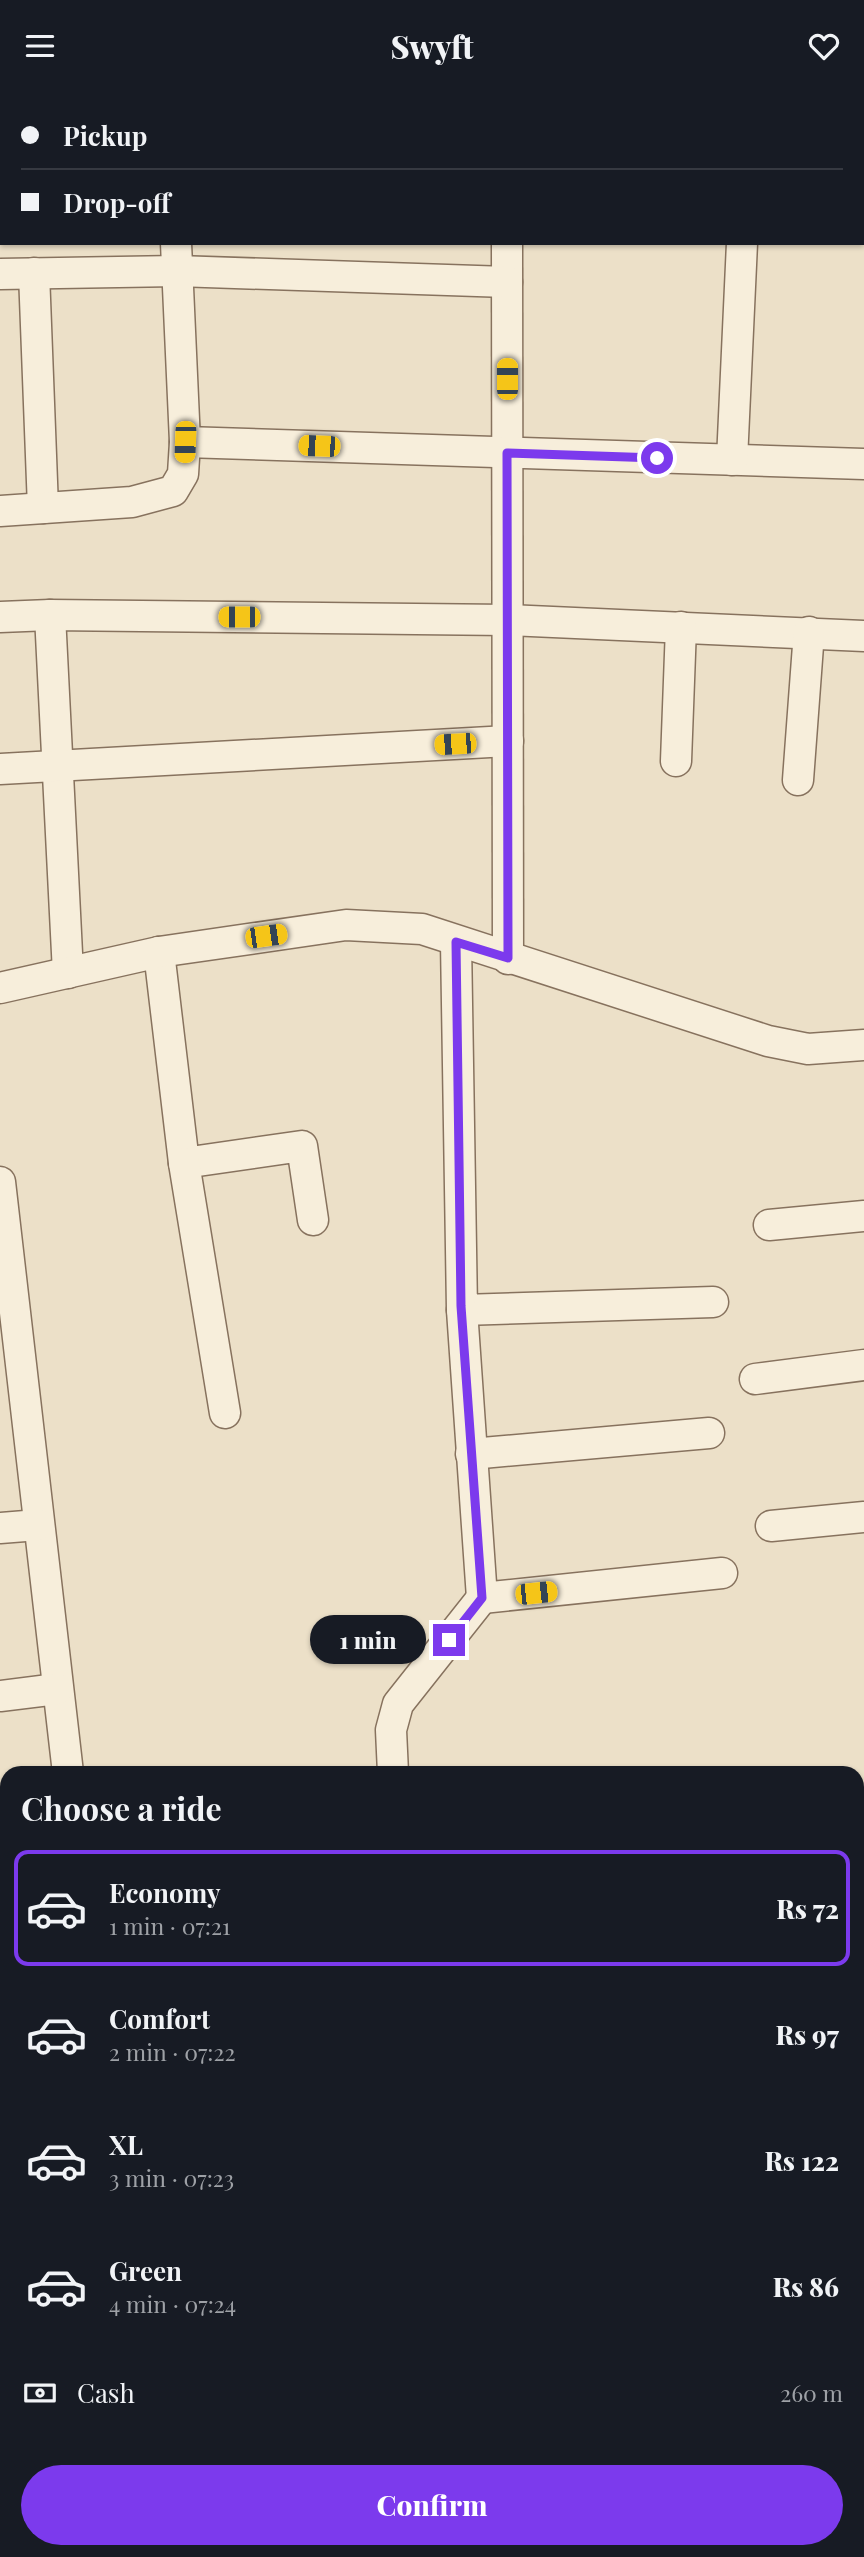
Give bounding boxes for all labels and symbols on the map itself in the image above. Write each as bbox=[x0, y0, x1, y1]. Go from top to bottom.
car bbox=[497, 358, 518, 400]
car bbox=[174, 421, 197, 463]
car bbox=[298, 435, 341, 457]
route start bbox=[641, 442, 673, 474]
car bbox=[219, 607, 261, 628]
car bbox=[434, 732, 477, 756]
car bbox=[244, 923, 289, 949]
car bbox=[515, 1580, 558, 1606]
callout: 1 min bbox=[309, 1615, 424, 1665]
route end bbox=[433, 1624, 465, 1656]

